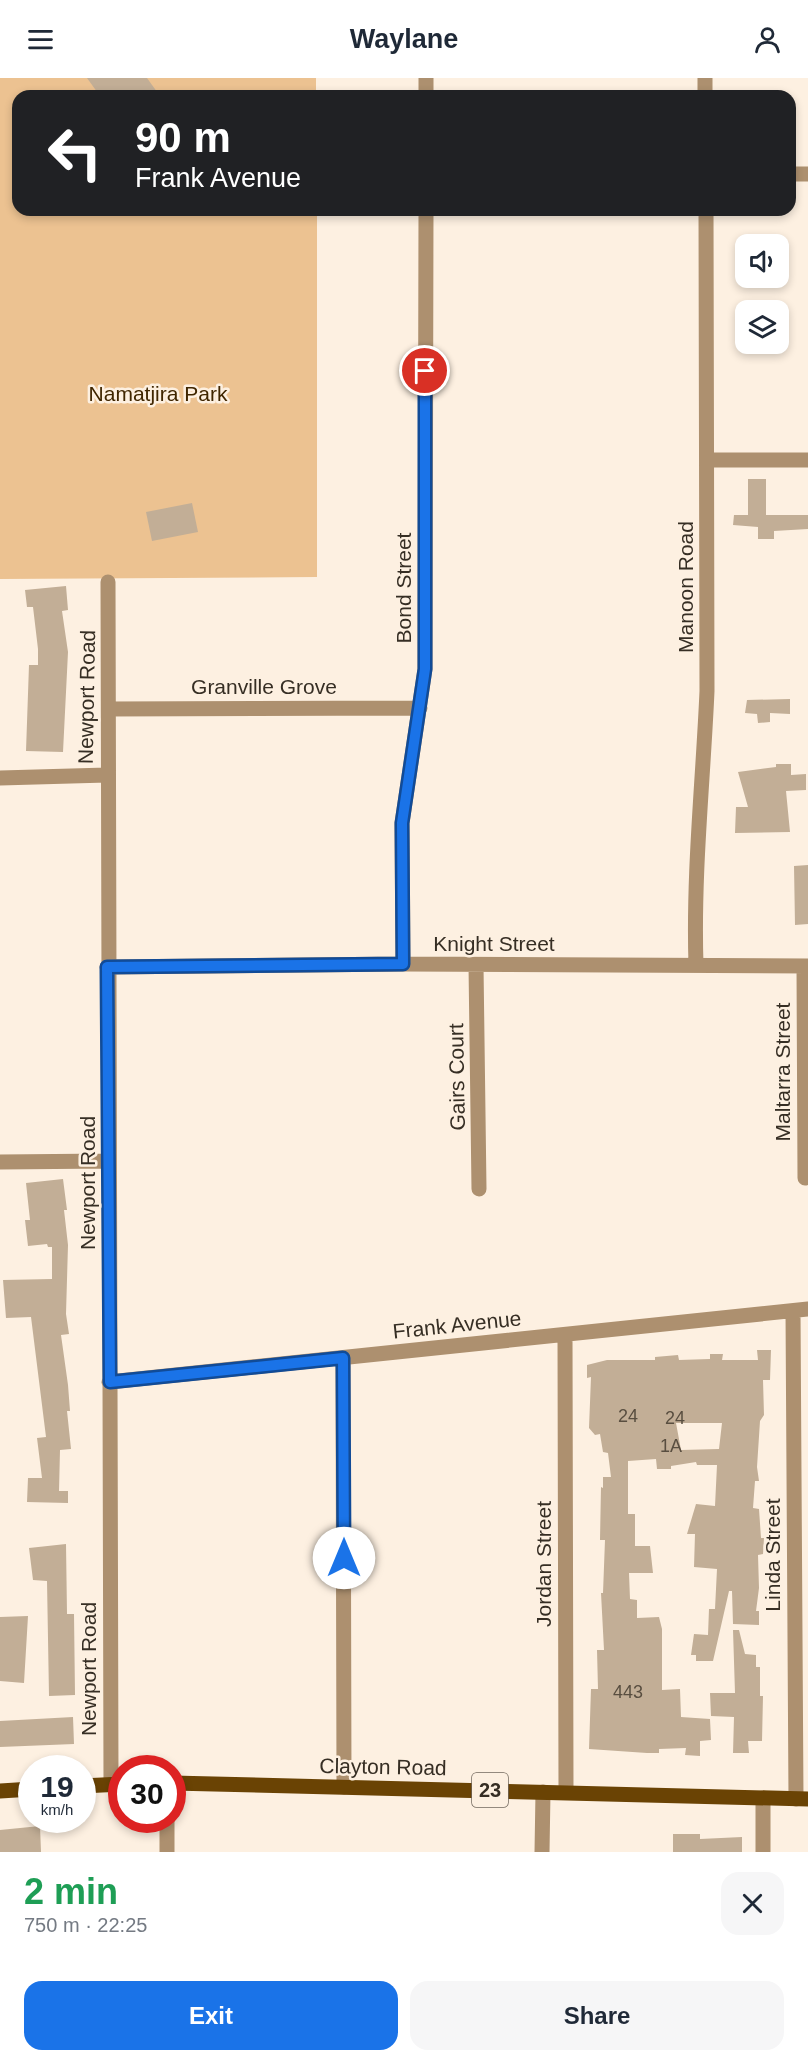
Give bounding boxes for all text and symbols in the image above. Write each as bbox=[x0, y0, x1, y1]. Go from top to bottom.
icon: menu bbox=[24, 23, 57, 56]
icon: person bbox=[751, 23, 784, 56]
text: Waylane bbox=[350, 24, 458, 54]
icon: left bbox=[36, 114, 114, 192]
text: 90 m bbox=[135, 114, 231, 161]
text: Frank Avenue bbox=[135, 163, 301, 193]
map controls bbox=[735, 234, 789, 354]
button: sound bbox=[735, 234, 789, 288]
button: layers bbox=[735, 300, 789, 354]
pin bbox=[399, 345, 450, 396]
icon: arrive bbox=[408, 354, 441, 387]
park label: Namatjira Park bbox=[89, 382, 228, 405]
street label: Manoon Road bbox=[674, 521, 697, 653]
street label: Bond Street bbox=[392, 532, 415, 643]
street label: Newport Road bbox=[74, 630, 99, 764]
street label: Granville Grove bbox=[191, 675, 337, 698]
street label: Knight Street bbox=[433, 932, 555, 955]
street label: Maltarra Street bbox=[771, 1002, 794, 1141]
street label: Gairs Court bbox=[444, 1023, 469, 1131]
street label: Newport Road bbox=[76, 1116, 99, 1250]
street label: Frank Avenue bbox=[391, 1306, 522, 1343]
house number: 24 bbox=[618, 1406, 638, 1426]
house number: 24 bbox=[665, 1408, 685, 1428]
house number: 1A bbox=[660, 1436, 682, 1456]
street label: Linda Street bbox=[761, 1498, 784, 1612]
street label: Jordan Street bbox=[532, 1501, 555, 1627]
position arrow bbox=[312, 1526, 376, 1590]
street label: Newport Road bbox=[77, 1602, 100, 1736]
house number: 443 bbox=[613, 1682, 643, 1702]
street label: Clayton Road bbox=[319, 1754, 447, 1779]
speed limit sign: 30 bbox=[108, 1755, 186, 1833]
text: 19 bbox=[40, 1770, 74, 1803]
road number: 23 bbox=[472, 1773, 508, 1807]
text: km/h bbox=[41, 1801, 73, 1818]
text: 2 min bbox=[24, 1871, 118, 1912]
button: close bbox=[721, 1872, 784, 1935]
text: 750 m · 22:25 bbox=[24, 1914, 147, 1936]
button: Exit bbox=[24, 1981, 398, 2050]
button: Share bbox=[410, 1981, 784, 2050]

